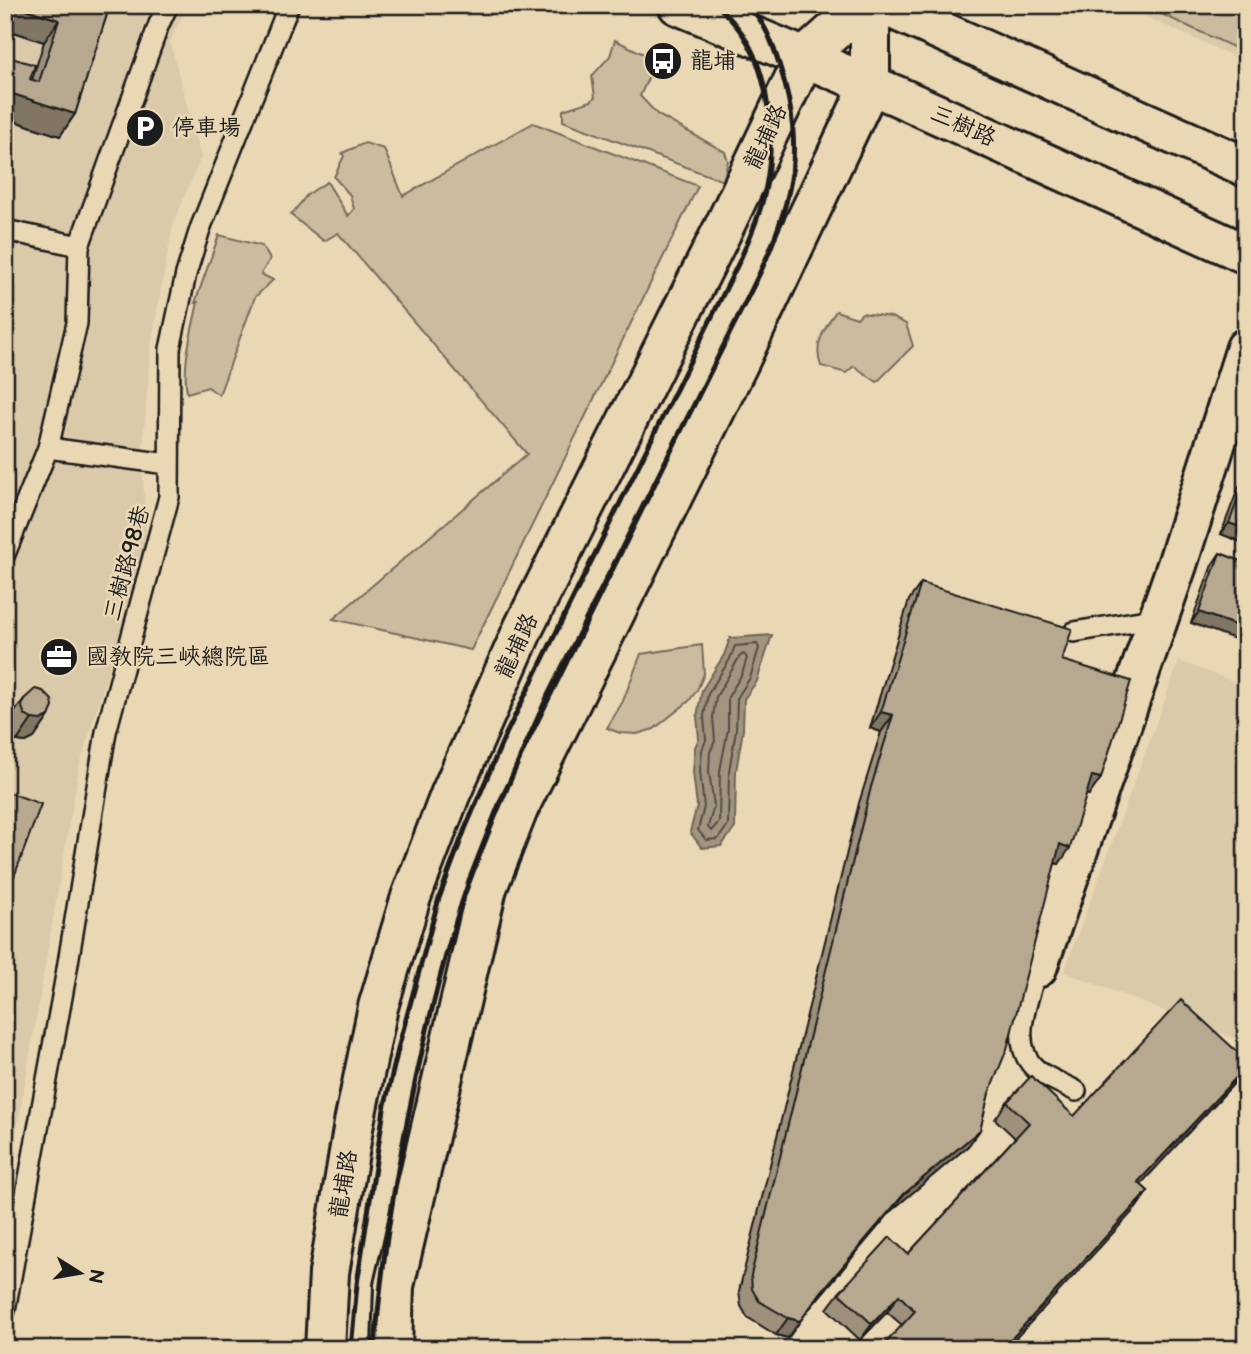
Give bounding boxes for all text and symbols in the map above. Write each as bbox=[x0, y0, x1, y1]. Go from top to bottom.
bus stop icon: 龍埔 bbox=[642, 40, 684, 82]
place label: 龍埔 bbox=[690, 47, 736, 75]
street label: 三樹路 bbox=[926, 99, 1000, 153]
street label: 龍埔路 bbox=[739, 100, 793, 174]
parking icon: 停車場 bbox=[124, 107, 166, 149]
place label: 停車場 bbox=[172, 114, 241, 142]
street label: 三樹路98巷 bbox=[98, 501, 156, 624]
street label: 龍埔路 bbox=[490, 609, 544, 683]
office icon: 國教院三峽總院區 bbox=[38, 636, 80, 678]
place label: 國教院三峽總院區 bbox=[86, 643, 270, 671]
street label: 龍埔路 bbox=[325, 1148, 363, 1220]
north arrow bbox=[46, 1238, 116, 1308]
text: N bbox=[83, 1267, 108, 1285]

